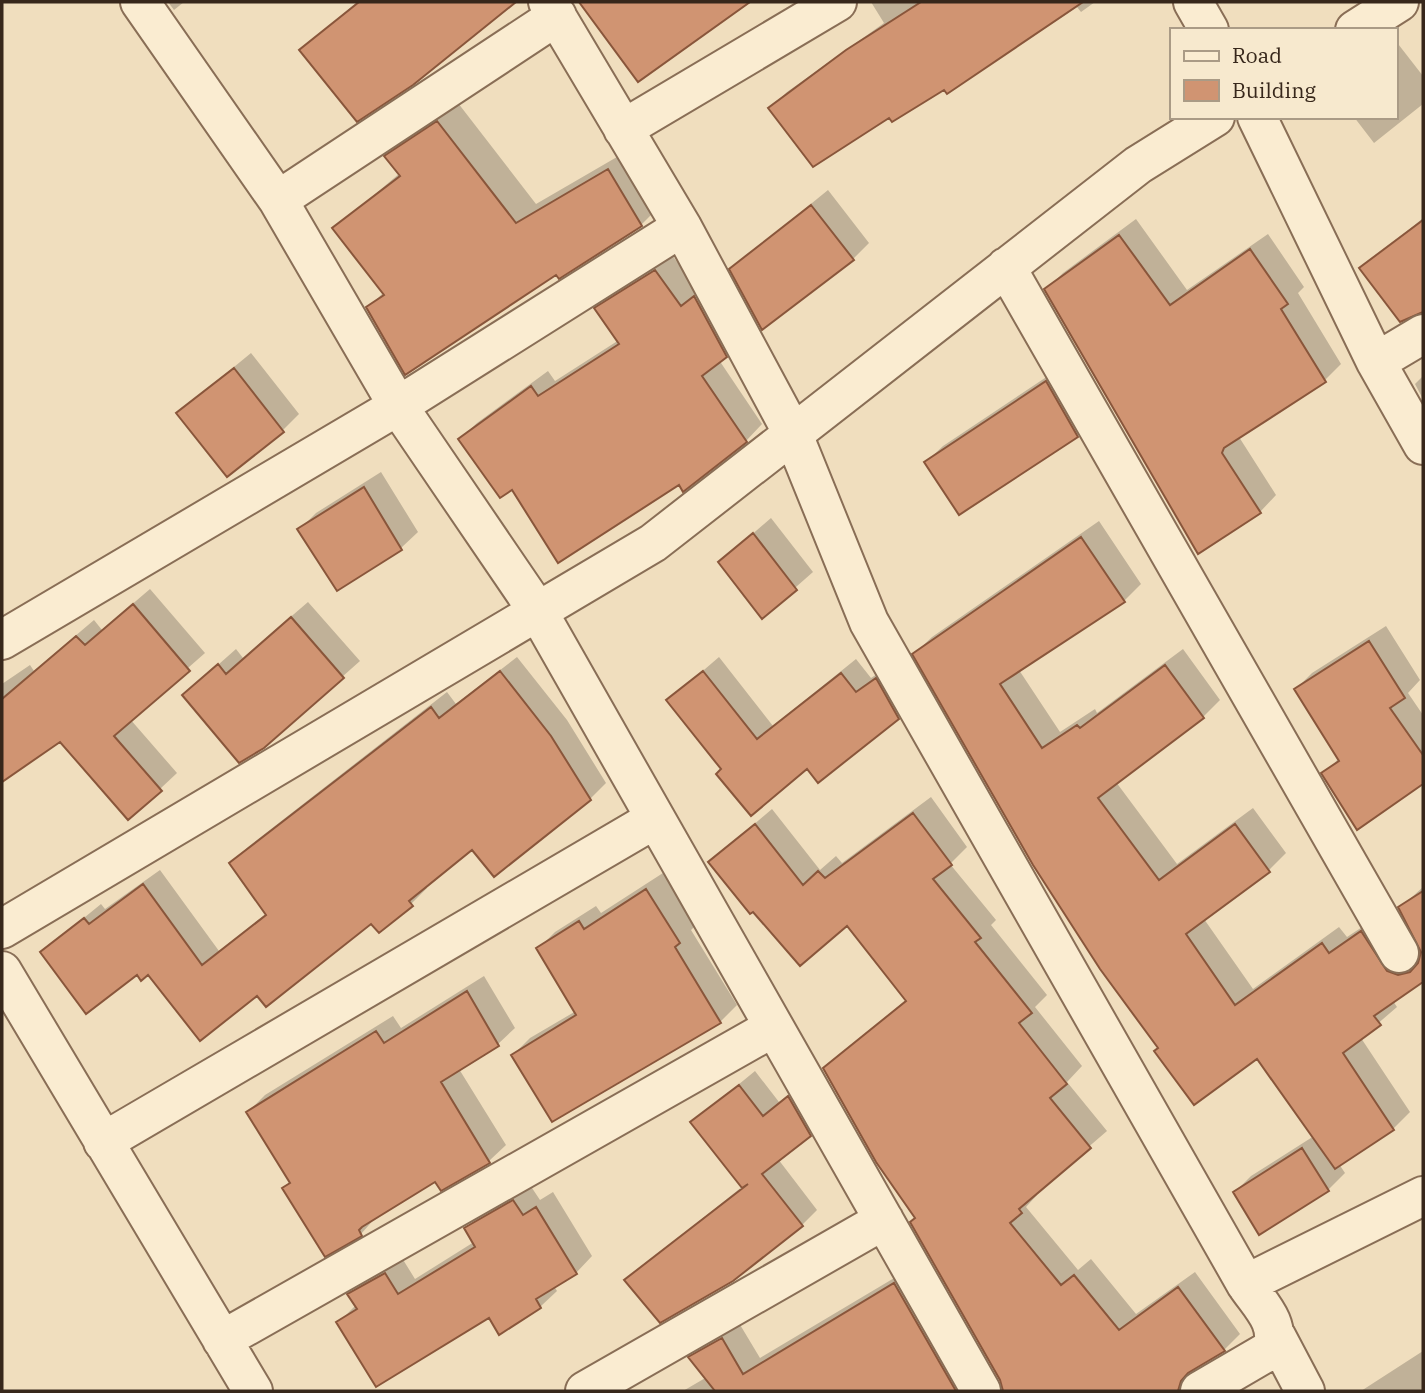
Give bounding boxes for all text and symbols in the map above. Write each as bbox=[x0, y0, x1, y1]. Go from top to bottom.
legend bbox=[1170, 28, 1397, 119]
text: Road bbox=[1232, 41, 1282, 69]
text: Building bbox=[1232, 76, 1317, 104]

